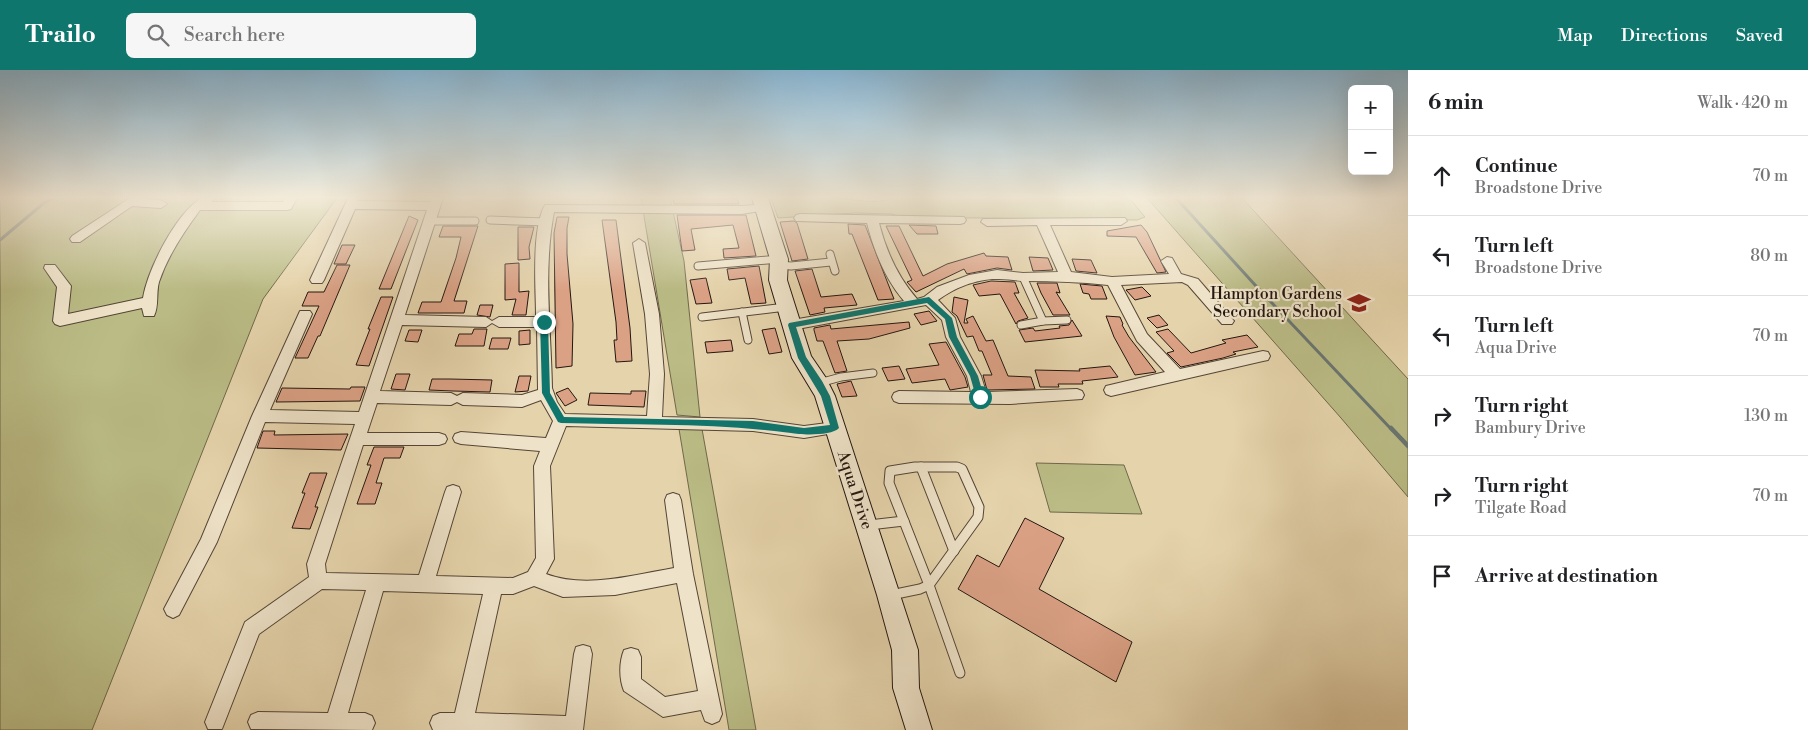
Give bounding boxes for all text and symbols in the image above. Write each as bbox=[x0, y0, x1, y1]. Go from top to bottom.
search box bbox=[126, 13, 476, 58]
text: Trailo bbox=[25, 20, 96, 50]
icon: search bbox=[144, 21, 172, 49]
text: Search here bbox=[184, 23, 285, 47]
text: Map bbox=[1557, 24, 1593, 47]
text: Directions bbox=[1621, 24, 1708, 47]
text: Saved bbox=[1736, 24, 1783, 47]
map controls bbox=[1348, 85, 1393, 175]
button: + bbox=[1348, 85, 1393, 130]
text: 6 min bbox=[1428, 90, 1483, 116]
text: Walk · 420 m bbox=[1698, 93, 1788, 113]
button: − bbox=[1348, 130, 1393, 175]
text: Continue bbox=[1475, 154, 1558, 178]
icon: ahead bbox=[1428, 162, 1456, 190]
text: 70 m bbox=[1752, 166, 1788, 186]
text: Broadstone Drive bbox=[1475, 178, 1602, 198]
text: Turn left bbox=[1475, 234, 1554, 258]
icon: left bbox=[1428, 242, 1456, 270]
text: 80 m bbox=[1750, 246, 1788, 266]
text: Broadstone Drive bbox=[1475, 258, 1602, 278]
place label: Hampton Gardens Secondary School bbox=[1210, 284, 1342, 322]
school or university icon: Hampton Gardens Secondary School bbox=[1346, 290, 1372, 316]
route end bbox=[533, 311, 556, 334]
text: Turn left bbox=[1475, 314, 1554, 338]
icon: left bbox=[1428, 322, 1456, 350]
text: 70 m bbox=[1752, 326, 1788, 346]
text: Aqua Drive bbox=[1475, 338, 1557, 358]
route start bbox=[969, 386, 992, 409]
text: Turn right bbox=[1475, 394, 1568, 418]
icon: right bbox=[1428, 402, 1456, 430]
text: 130 m bbox=[1744, 406, 1788, 426]
text: Bambury Drive bbox=[1475, 418, 1586, 438]
street label: Aqua Drive bbox=[833, 447, 877, 532]
text: Turn right bbox=[1475, 474, 1568, 498]
icon: right bbox=[1428, 482, 1456, 510]
text: 70 m bbox=[1752, 486, 1788, 506]
text: Tilgate Road bbox=[1475, 498, 1567, 518]
icon: arrive bbox=[1428, 562, 1456, 590]
text: Arrive at destination bbox=[1475, 564, 1658, 588]

